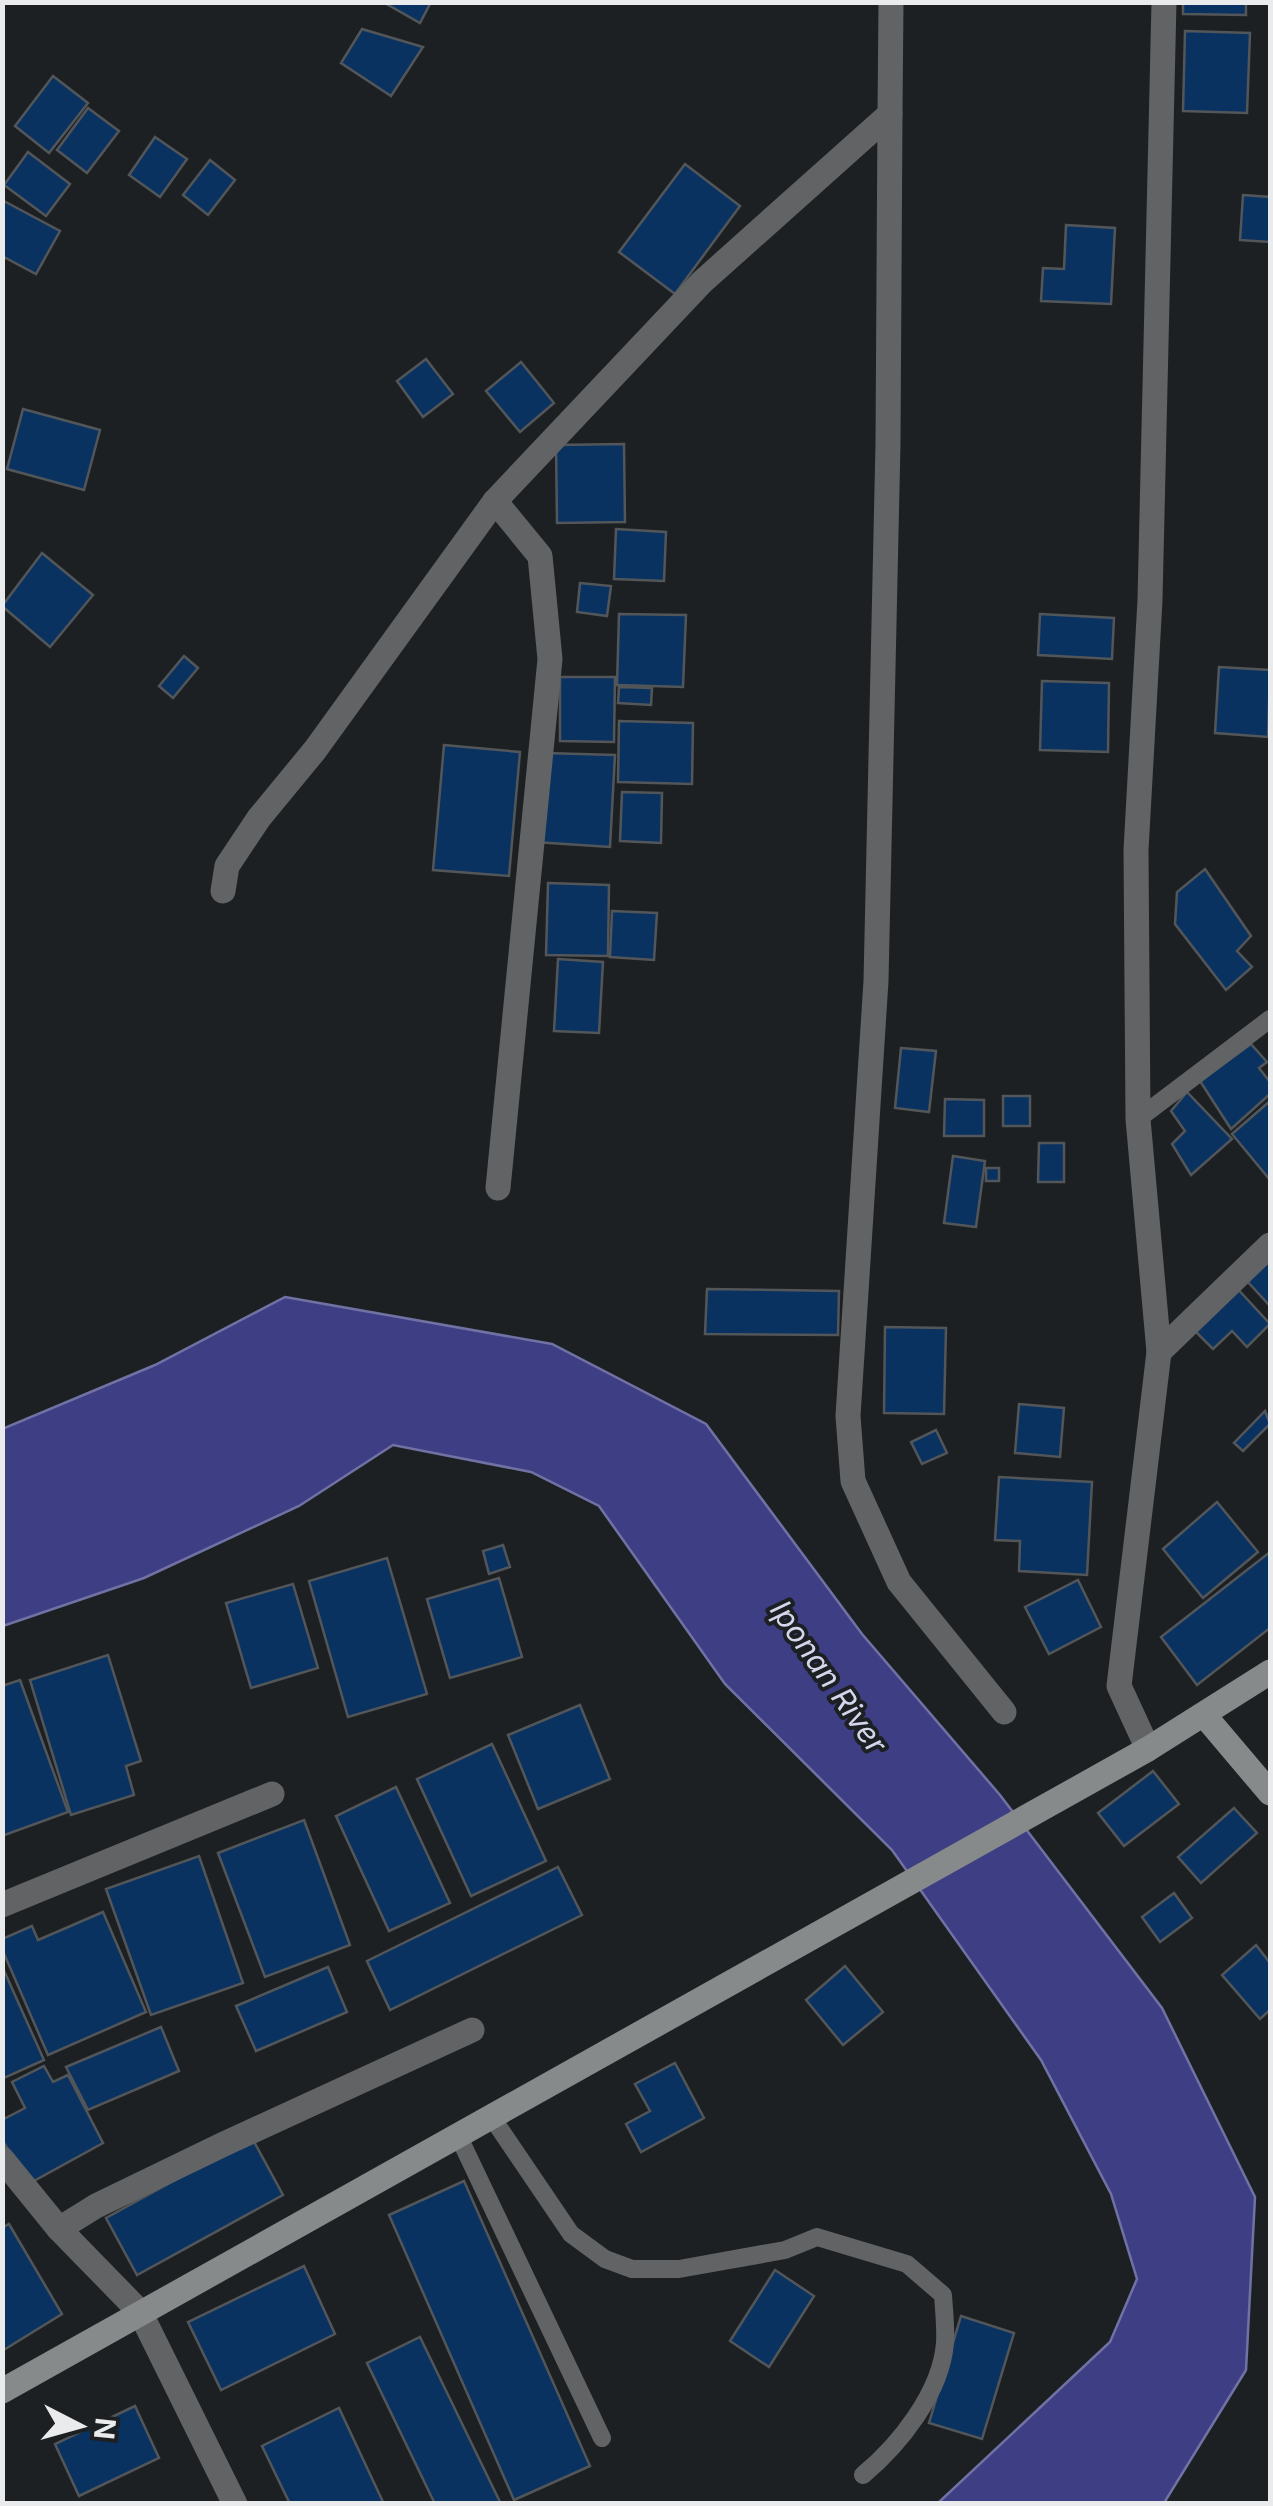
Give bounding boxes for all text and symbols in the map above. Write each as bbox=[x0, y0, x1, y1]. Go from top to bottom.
water label: Iponan River bbox=[763, 1593, 895, 1760]
north arrow bbox=[30, 2376, 130, 2476]
text: N bbox=[87, 2416, 123, 2441]

